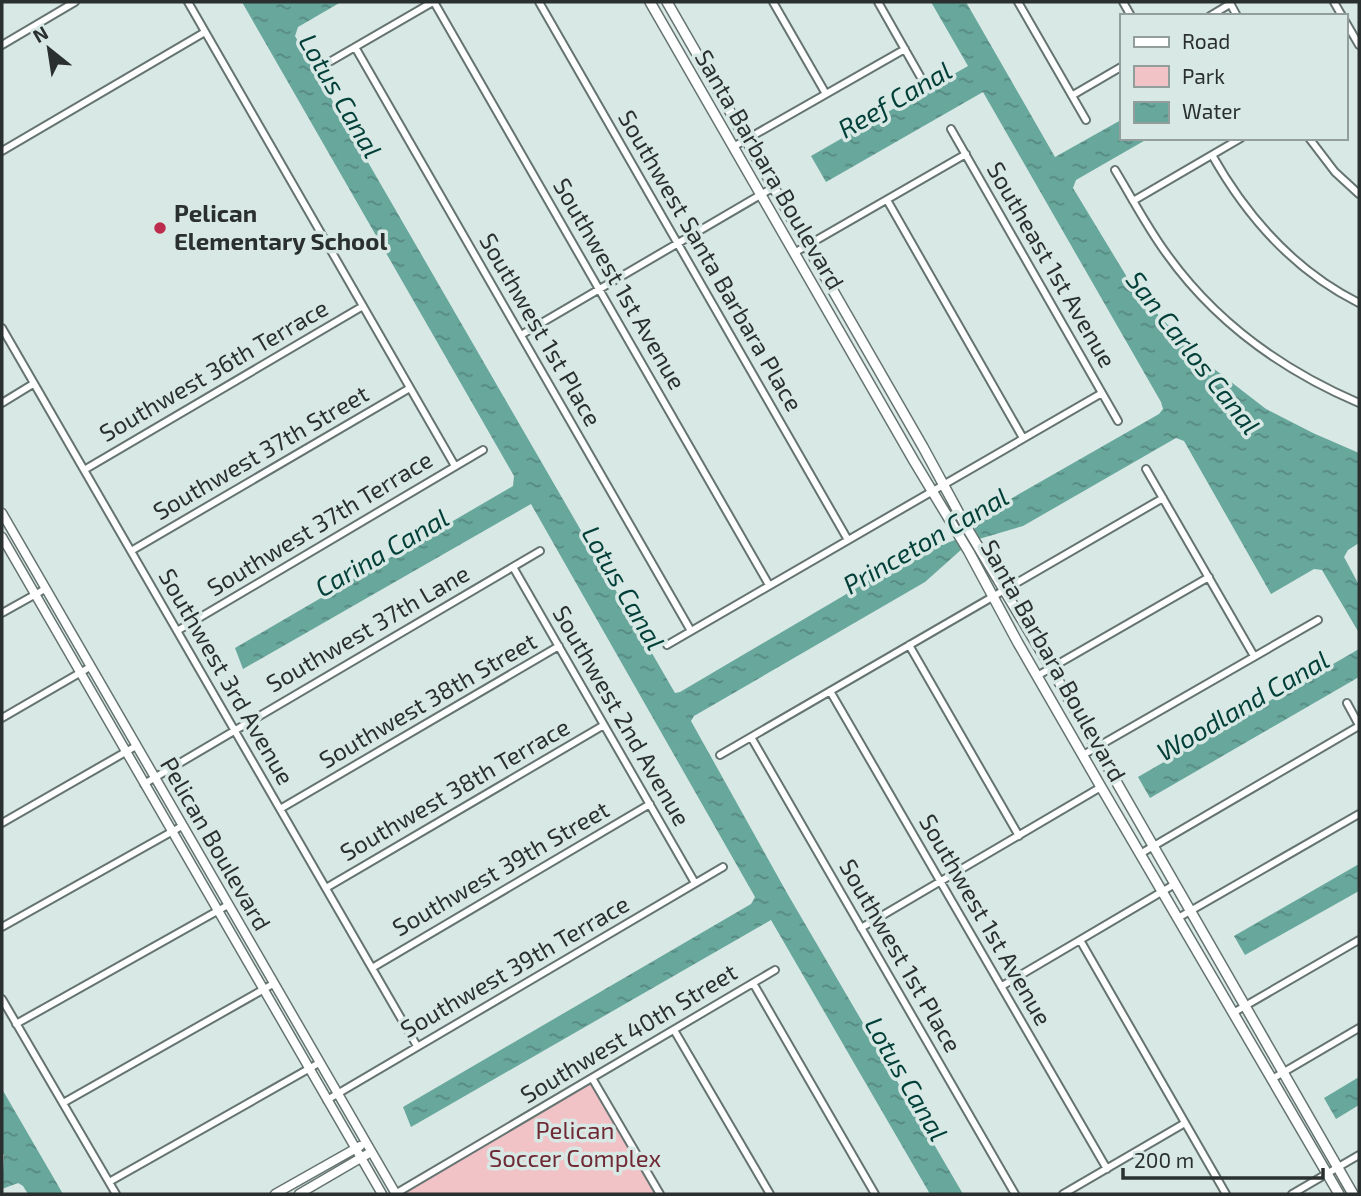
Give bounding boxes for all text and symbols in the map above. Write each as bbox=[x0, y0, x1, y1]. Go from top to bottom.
north arrow bbox=[14, 14, 84, 84]
legend bbox=[1120, 14, 1347, 140]
text: N bbox=[29, 20, 52, 47]
water label: Lotus Canal bbox=[293, 28, 389, 163]
text: Road bbox=[1182, 28, 1230, 53]
street label: Santa Barbara Boulevard bbox=[690, 44, 851, 294]
water label: Reef Canal bbox=[832, 54, 957, 144]
text: Park bbox=[1182, 63, 1225, 88]
text: Water bbox=[1182, 98, 1241, 123]
street label: Southwest Santa Barbara Place bbox=[613, 104, 810, 416]
street label: Southeast 1st Avenue bbox=[982, 156, 1123, 372]
street label: Southwest 1st Avenue bbox=[548, 172, 693, 394]
place label: Pelican Elementary School bbox=[174, 198, 387, 255]
marker: Pelican Elementary School bbox=[152, 220, 168, 236]
street label: Southwest 1st Place bbox=[474, 227, 608, 431]
water label: San Carlos Canal bbox=[1121, 264, 1267, 440]
street label: Southwest 36th Terrace bbox=[94, 292, 333, 447]
street label: Southwest 37th Street bbox=[147, 378, 373, 525]
street label: Southwest 37th Terrace bbox=[201, 444, 437, 601]
water label: Princeton Canal bbox=[837, 480, 1013, 600]
water label: Carina Canal bbox=[309, 501, 454, 602]
water label: Lotus Canal bbox=[576, 520, 672, 655]
street label: Santa Barbara Boulevard bbox=[976, 534, 1133, 786]
street label: Southwest 37th Lane bbox=[261, 558, 474, 698]
street label: Southwest 3rd Avenue bbox=[154, 563, 301, 790]
street label: Southwest 2nd Avenue bbox=[547, 600, 697, 831]
street label: Southwest 38th Street bbox=[313, 626, 541, 774]
water label: Woodland Canal bbox=[1151, 643, 1334, 767]
street label: Southwest 38th Terrace bbox=[334, 711, 574, 866]
street label: Pelican Boulevard bbox=[155, 751, 278, 935]
street label: Southwest 39th Street bbox=[387, 794, 614, 942]
street label: Southwest 1st Avenue bbox=[914, 808, 1059, 1030]
street label: Southwest 1st Place bbox=[834, 853, 968, 1057]
street label: Southwest 39th Terrace bbox=[395, 888, 634, 1043]
street label: Southwest 40th Street bbox=[515, 957, 742, 1109]
water label: Lotus Canal bbox=[859, 1011, 955, 1146]
park label: Pelican Soccer Complex bbox=[489, 1115, 662, 1172]
scale bar bbox=[1123, 1136, 1322, 1180]
text: 200 m bbox=[1134, 1147, 1194, 1172]

